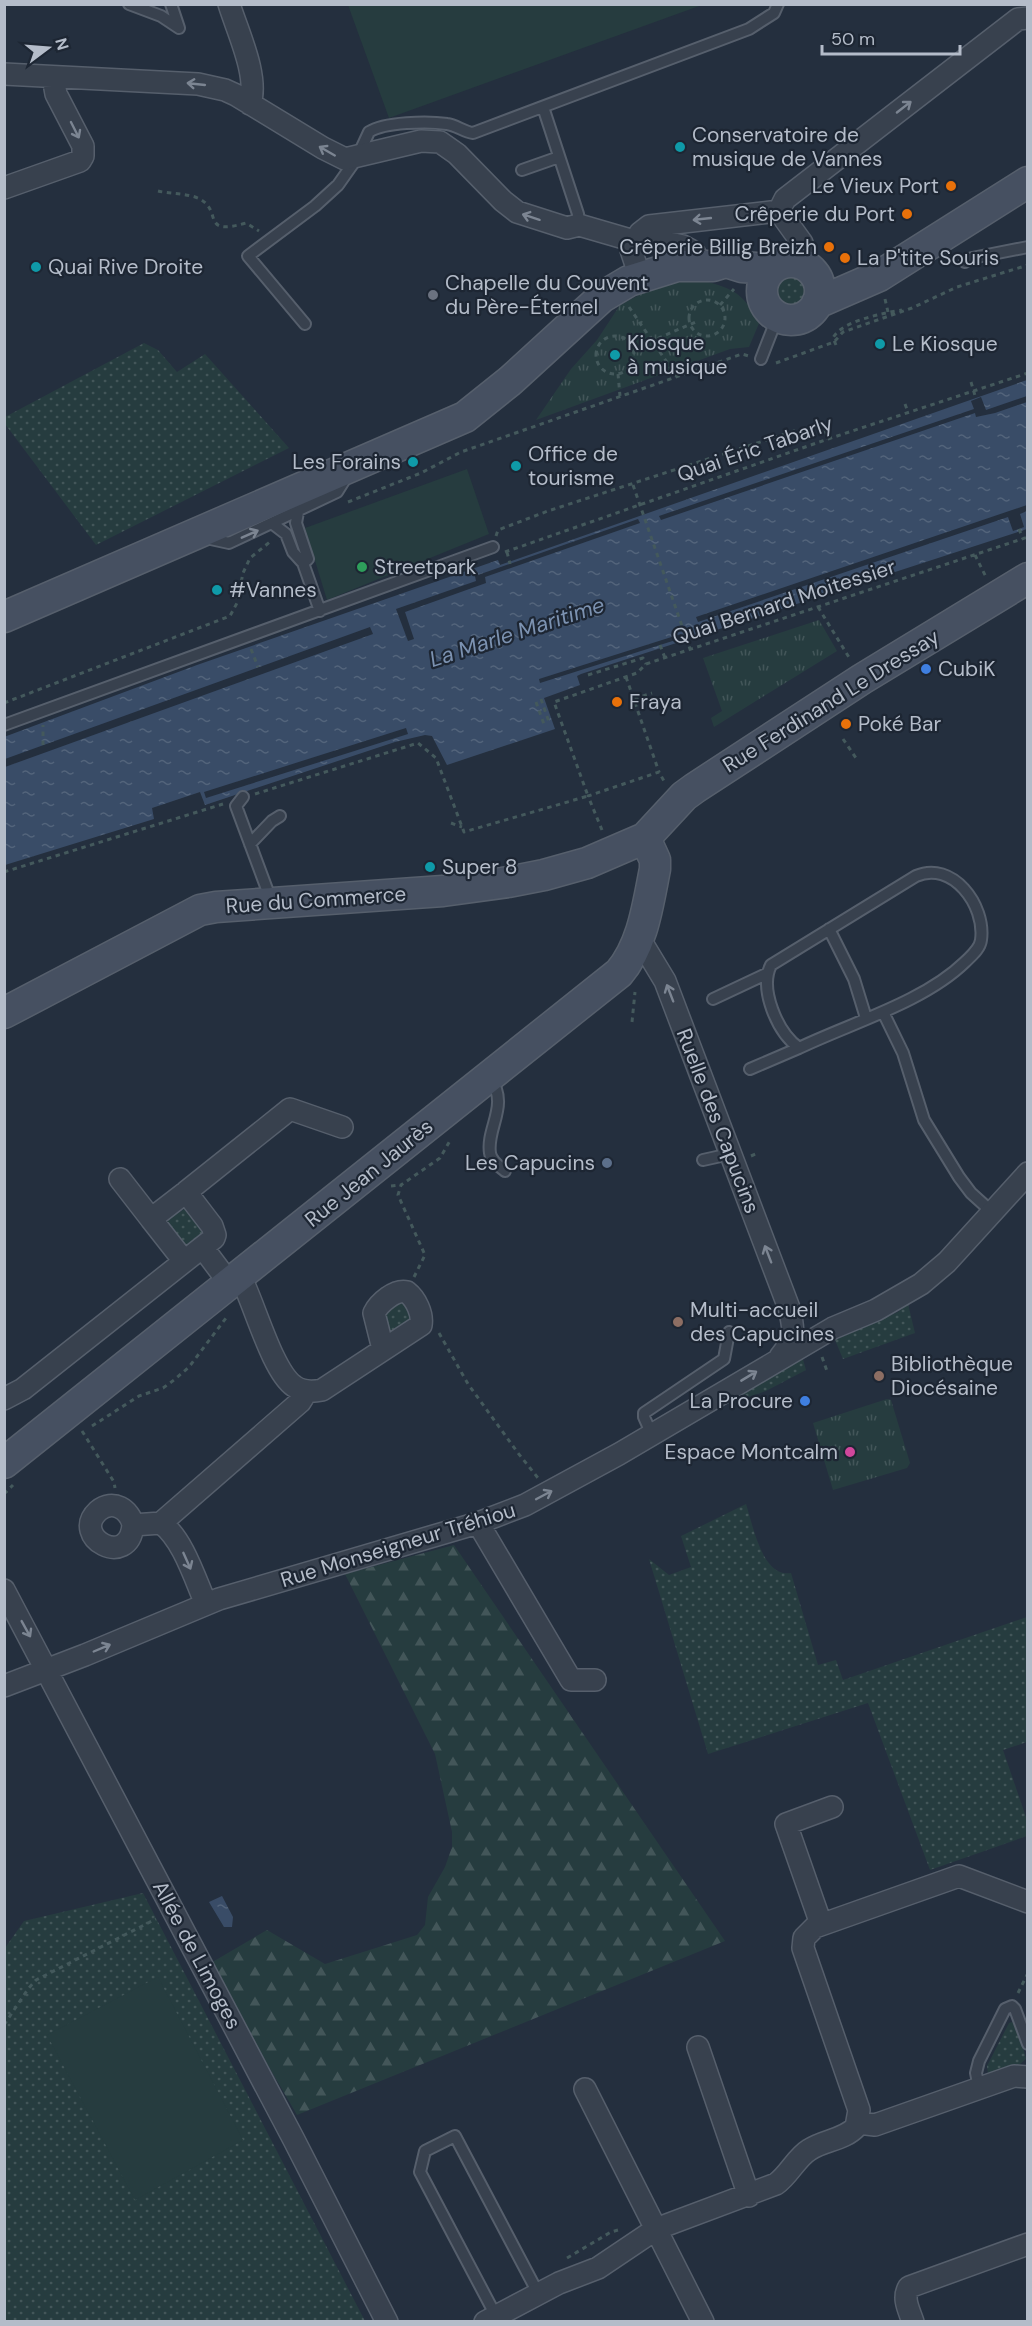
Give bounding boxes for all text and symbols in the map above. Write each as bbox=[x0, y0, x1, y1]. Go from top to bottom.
north arrow bbox=[18, 18, 78, 78]
scale bar bbox=[822, 18, 960, 56]
text: 50 m bbox=[831, 27, 875, 51]
text: N bbox=[50, 35, 74, 53]
one-way arrow bbox=[187, 78, 207, 89]
one-way arrow bbox=[895, 101, 911, 114]
one-way arrow bbox=[69, 121, 81, 139]
place label: Conservatoire de musique de Vannes bbox=[692, 121, 883, 173]
marker: Conservatoire de musique de Vannes bbox=[673, 140, 687, 154]
one-way arrow bbox=[319, 144, 336, 156]
place label: Le Vieux Port bbox=[812, 172, 939, 200]
marker: Le Vieux Port bbox=[944, 179, 958, 193]
place label: Crêperie du Port bbox=[734, 200, 895, 228]
marker: Crêperie du Port bbox=[900, 207, 914, 221]
one-way arrow bbox=[522, 211, 541, 222]
one-way arrow bbox=[692, 214, 712, 225]
place label: Crêperie Billig Breizh bbox=[619, 233, 817, 261]
marker: Crêperie Billig Breizh bbox=[822, 240, 836, 254]
place label: La P'tite Souris bbox=[857, 244, 999, 272]
marker: La P'tite Souris bbox=[838, 251, 852, 265]
place label: Quai Rive Droite bbox=[48, 253, 203, 281]
marker: Quai Rive Droite bbox=[29, 260, 43, 274]
place label: Chapelle du Couvent du Père-Éternel bbox=[445, 269, 649, 321]
marker: Chapelle du Couvent du Père-Éternel bbox=[426, 288, 440, 302]
place label: Kiosque à musique bbox=[627, 329, 728, 381]
place label: Le Kiosque bbox=[892, 330, 998, 358]
marker: Le Kiosque bbox=[873, 337, 887, 351]
marker: Kiosque à musique bbox=[608, 348, 622, 362]
street label: Quai Éric Tabarly bbox=[673, 409, 837, 489]
place label: Office de tourisme bbox=[528, 440, 618, 492]
place label: Les Forains bbox=[292, 448, 401, 476]
marker: Les Forains bbox=[406, 455, 420, 469]
marker: Office de tourisme bbox=[509, 459, 523, 473]
one-way arrow bbox=[240, 528, 259, 539]
place label: Streetpark bbox=[374, 553, 477, 581]
street label: Quai Bernard Moitessier bbox=[669, 553, 899, 651]
marker: Streetpark bbox=[355, 560, 369, 574]
place label: #Vannes bbox=[229, 576, 317, 604]
marker: #Vannes bbox=[210, 583, 224, 597]
water label: La Marle Maritime bbox=[426, 590, 608, 674]
street label: Rue Ferdinand Le Dressay bbox=[717, 623, 945, 779]
place label: CubiK bbox=[938, 655, 996, 683]
marker: CubiK bbox=[919, 662, 933, 676]
place label: Fraya bbox=[629, 688, 682, 716]
marker: Fraya bbox=[610, 695, 624, 709]
place label: Poké Bar bbox=[858, 710, 941, 738]
marker: Poké Bar bbox=[839, 717, 853, 731]
place label: Super 8 bbox=[442, 853, 517, 881]
marker: Super 8 bbox=[423, 860, 437, 874]
street label: Rue du Commerce bbox=[225, 880, 407, 920]
one-way arrow bbox=[663, 984, 674, 1002]
street label: Ruelle des Capucins bbox=[670, 1025, 766, 1217]
street label: Rue Jean Jaurès bbox=[299, 1113, 439, 1233]
place label: Les Capucins bbox=[465, 1149, 595, 1177]
marker: Les Capucins bbox=[600, 1156, 614, 1170]
one-way arrow bbox=[761, 1245, 772, 1264]
place label: Multi-accueil des Capucines bbox=[690, 1296, 834, 1348]
marker: Multi-accueil des Capucines bbox=[671, 1315, 685, 1329]
place label: Bibliothèque Diocésaine bbox=[891, 1350, 1013, 1402]
marker: Bibliothèque Diocésaine bbox=[872, 1369, 886, 1383]
one-way arrow bbox=[740, 1370, 757, 1382]
place label: La Procure bbox=[690, 1387, 793, 1415]
marker: La Procure bbox=[798, 1394, 812, 1408]
place label: Espace Montcalm bbox=[665, 1438, 838, 1466]
marker: Espace Montcalm bbox=[843, 1445, 857, 1459]
one-way arrow bbox=[535, 1489, 552, 1501]
street label: Rue Monseigneur Tréhiou bbox=[277, 1496, 519, 1594]
one-way arrow bbox=[182, 1552, 193, 1570]
one-way arrow bbox=[20, 1620, 32, 1637]
one-way arrow bbox=[93, 1642, 111, 1653]
street label: Allée de Limoges bbox=[146, 1876, 248, 2034]

